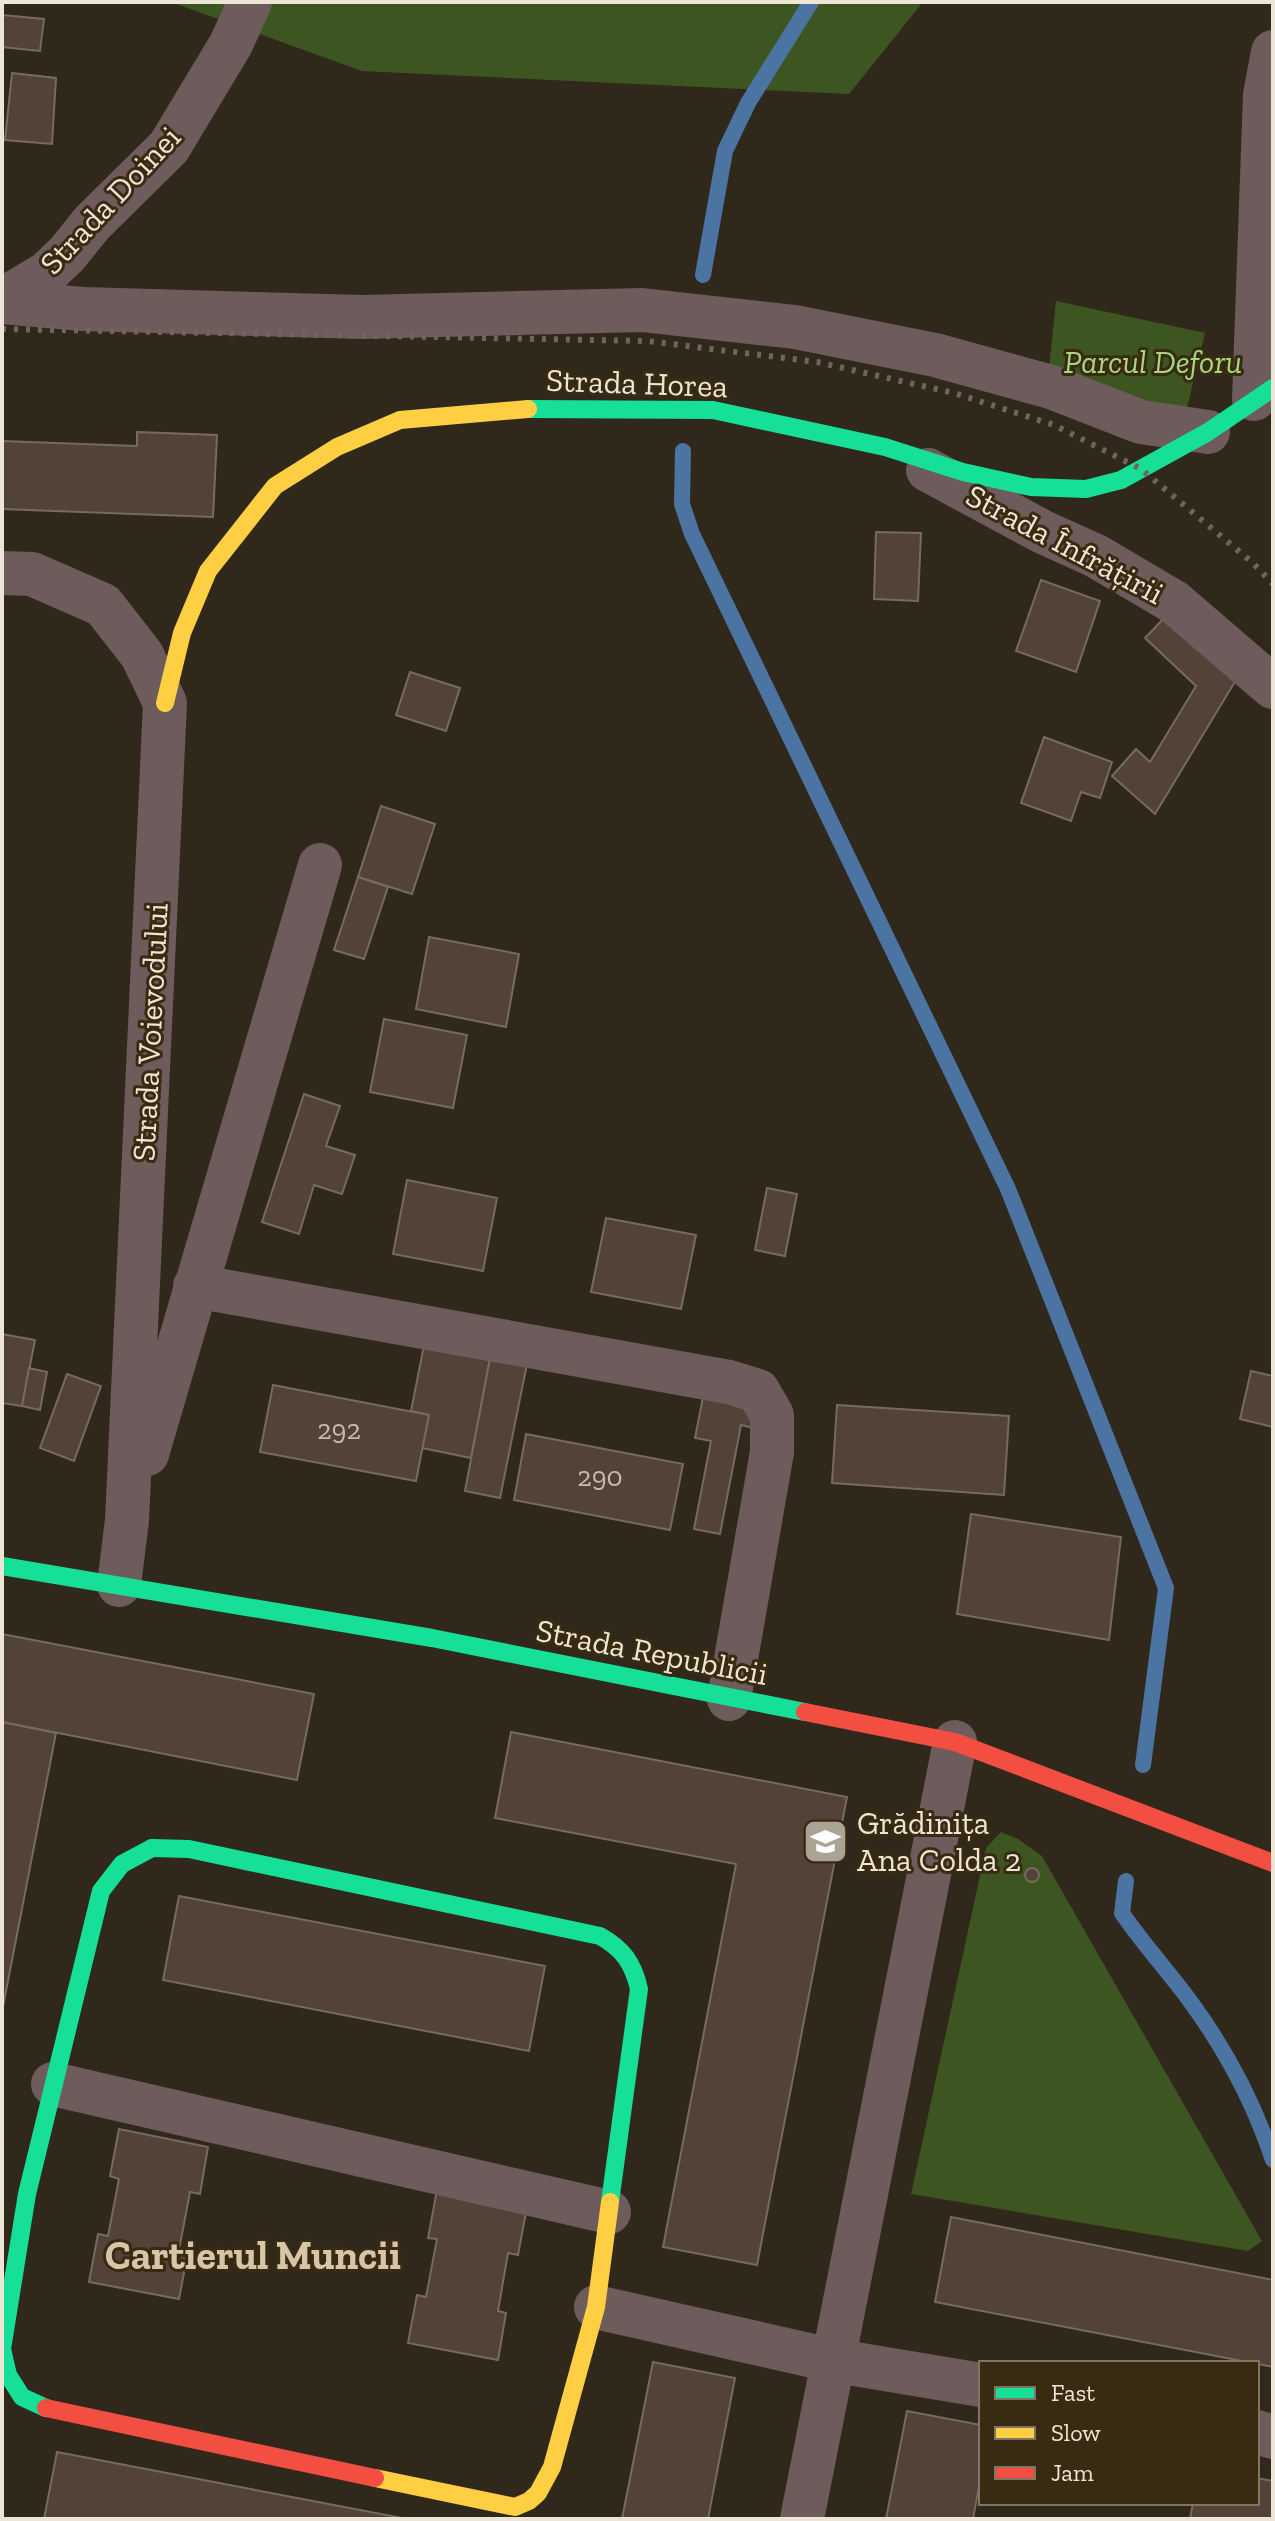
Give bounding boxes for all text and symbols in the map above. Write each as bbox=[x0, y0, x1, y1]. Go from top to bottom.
street label: Strada Doinei bbox=[32, 118, 188, 282]
park label: Parcul Deforu bbox=[1064, 343, 1242, 381]
street label: Strada Horea bbox=[545, 361, 729, 405]
street label: Strada Înfrățirii bbox=[960, 476, 1170, 612]
street label: Strada Voievodului bbox=[124, 902, 176, 1162]
house number: 292 bbox=[317, 1413, 361, 1446]
house number: 290 bbox=[577, 1460, 623, 1493]
street label: Strada Republicii bbox=[533, 1611, 771, 1693]
place label: Grădinița Ana Colda 2 bbox=[857, 1804, 1021, 1879]
school or university icon: Grădinița Ana Colda 2 bbox=[802, 1817, 850, 1865]
district label: Cartierul Muncii bbox=[105, 2231, 401, 2279]
legend bbox=[979, 2361, 1259, 2505]
text: Fast bbox=[1051, 2378, 1095, 2407]
text: Slow bbox=[1051, 2418, 1101, 2447]
text: Jam bbox=[1051, 2458, 1094, 2487]

